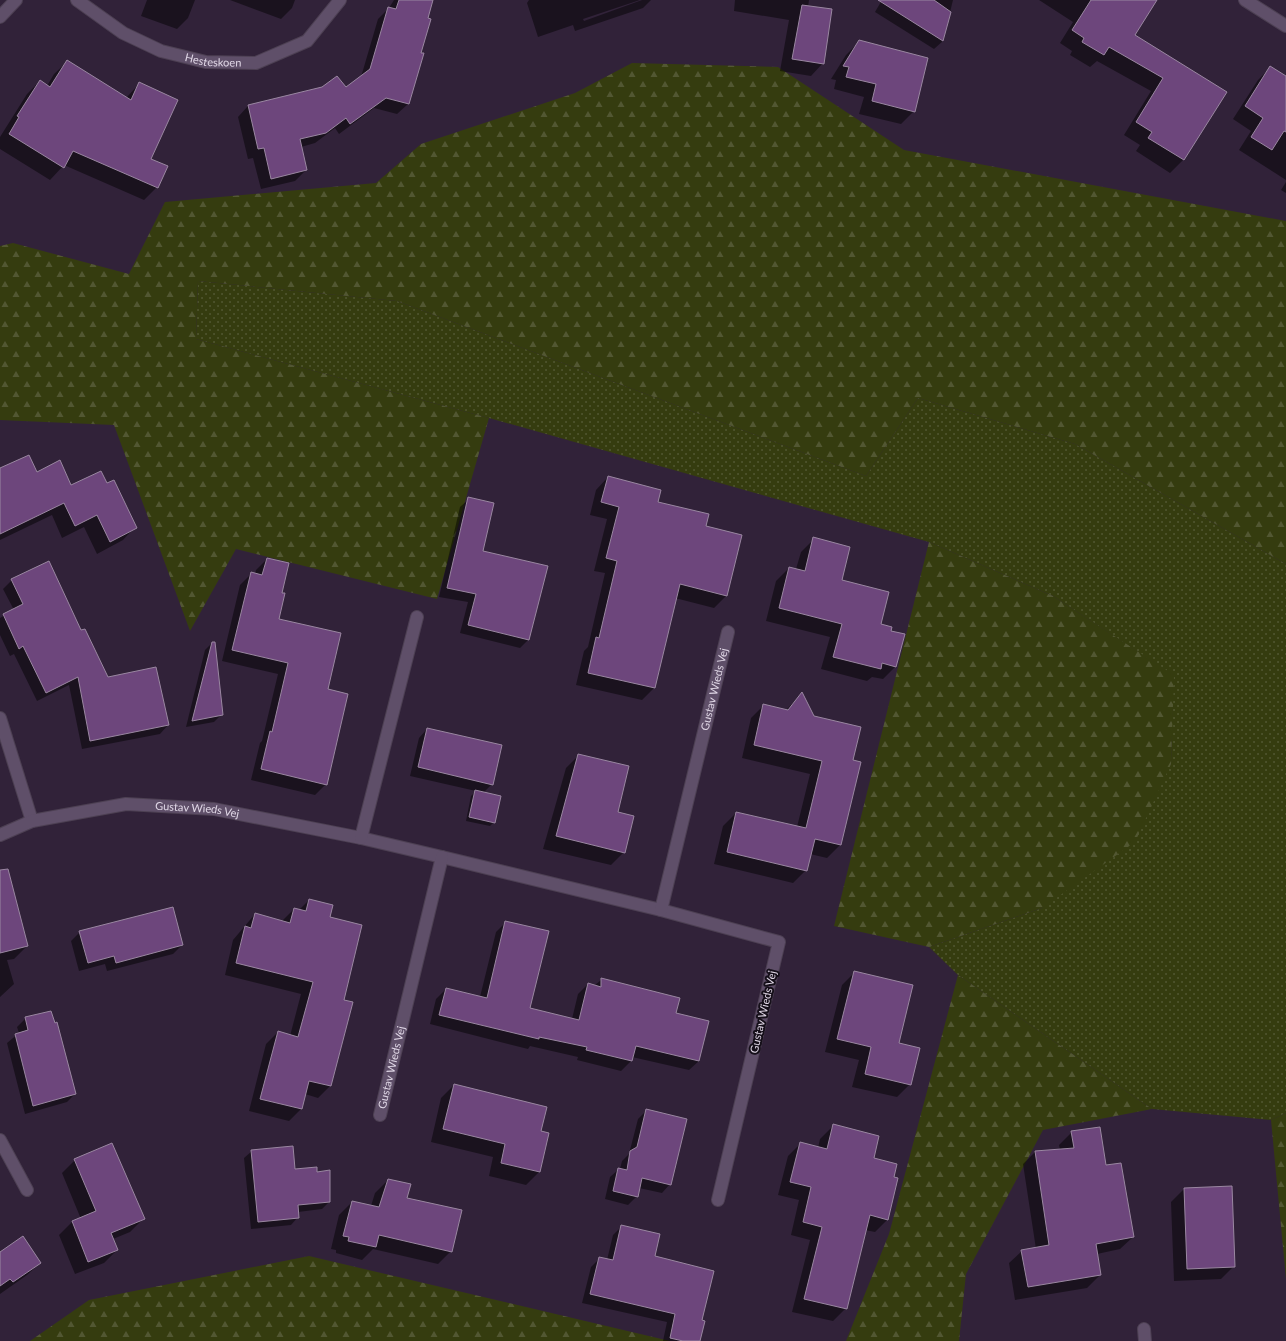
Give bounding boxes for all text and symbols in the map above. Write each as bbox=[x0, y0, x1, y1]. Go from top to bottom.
street label: Hesteskoen bbox=[184, 50, 242, 69]
street label: Gustav Wieds Vej bbox=[697, 646, 730, 732]
street label: Gustav Wieds Vej bbox=[155, 799, 241, 820]
street label: Gustav Wieds Vej bbox=[747, 969, 778, 1054]
street label: Gustav Wieds Vej bbox=[375, 1024, 407, 1110]

